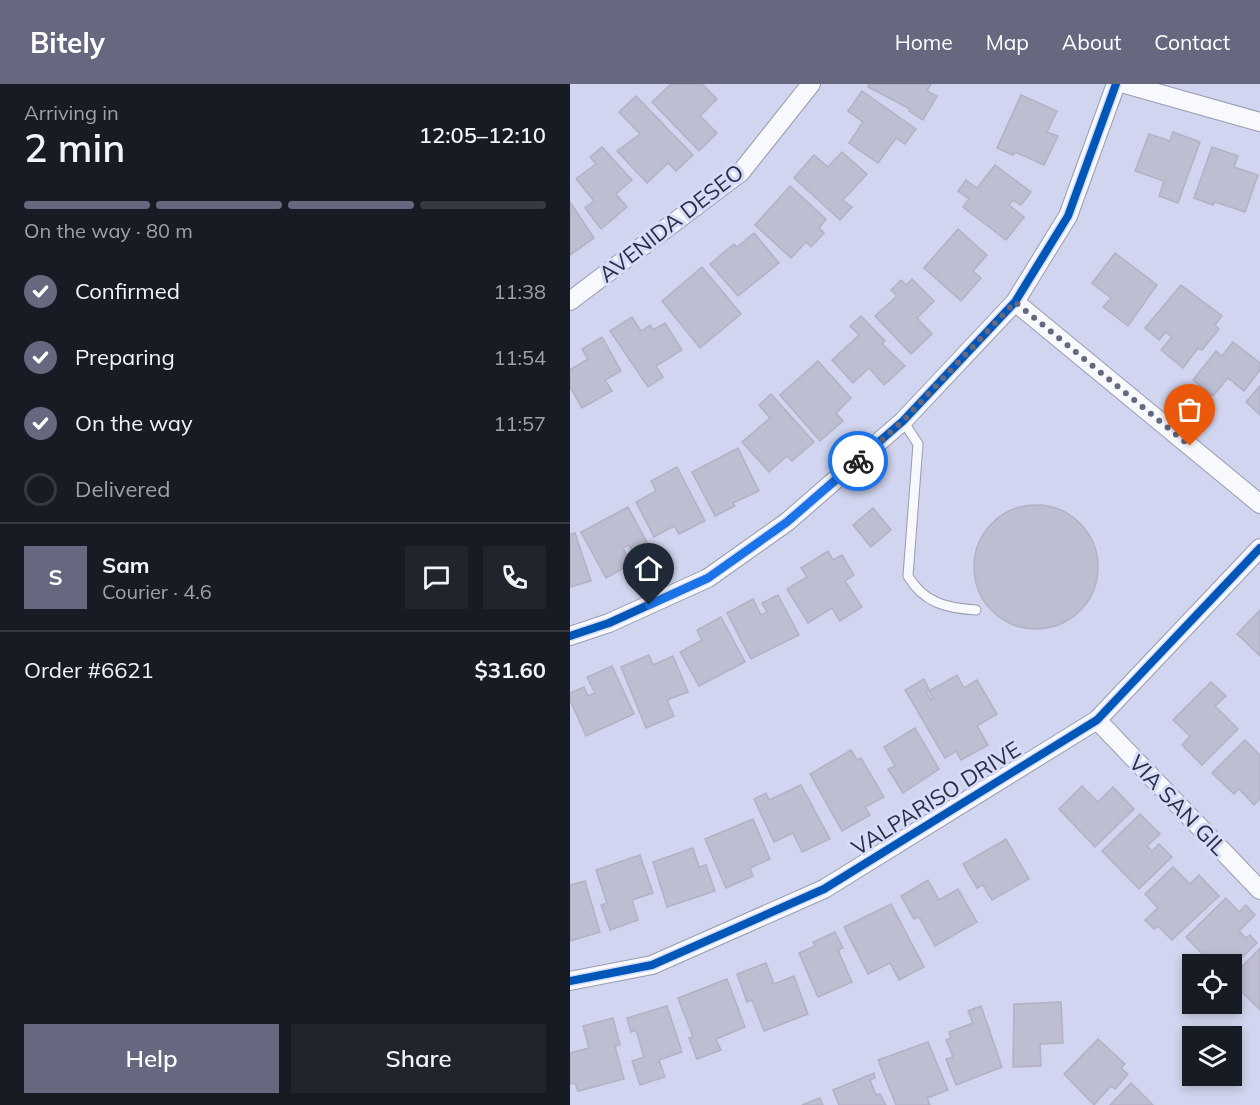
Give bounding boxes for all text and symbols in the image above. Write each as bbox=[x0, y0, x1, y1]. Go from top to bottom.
text: Bitely bbox=[30, 25, 105, 60]
text: Home bbox=[895, 29, 953, 55]
text: Map bbox=[986, 29, 1029, 55]
text: About bbox=[1062, 29, 1121, 55]
text: Contact bbox=[1154, 29, 1230, 55]
text: Arriving in bbox=[24, 100, 119, 125]
text: 12:05–12:10 bbox=[419, 121, 546, 149]
text: 2 min bbox=[24, 123, 125, 172]
street label: AVENIDA DESEO bbox=[593, 158, 749, 288]
text: On the way · 80 m bbox=[24, 218, 193, 243]
icon: check bbox=[24, 275, 57, 308]
text: Confirmed bbox=[75, 277, 180, 305]
text: 11:38 bbox=[493, 279, 546, 304]
icon: check bbox=[24, 341, 57, 374]
text: Preparing bbox=[75, 343, 175, 371]
text: 11:54 bbox=[493, 345, 546, 370]
pin bbox=[1164, 384, 1215, 446]
icon: bag bbox=[1173, 393, 1206, 426]
icon: check bbox=[24, 407, 57, 440]
text: On the way bbox=[75, 409, 193, 437]
text: 11:57 bbox=[493, 411, 546, 436]
courier bbox=[828, 431, 888, 491]
icon: bike bbox=[842, 445, 875, 478]
text: Delivered bbox=[75, 475, 170, 503]
pin bbox=[623, 543, 674, 605]
button: chat bbox=[405, 546, 468, 609]
button: phone bbox=[483, 546, 546, 609]
text: Sam bbox=[102, 551, 150, 579]
icon: home bbox=[632, 552, 665, 585]
text: S bbox=[48, 563, 63, 591]
text: Courier · 4.6 bbox=[102, 579, 212, 604]
text: Order #6621 bbox=[24, 656, 154, 684]
text: $31.60 bbox=[475, 656, 546, 684]
street label: VALPARISO DRIVE bbox=[846, 735, 1026, 861]
street label: VIA SAN GIL bbox=[1123, 749, 1233, 861]
map controls bbox=[1182, 954, 1242, 1086]
button: locate bbox=[1182, 954, 1242, 1014]
button: Help bbox=[24, 1024, 279, 1093]
button: Share bbox=[291, 1024, 546, 1093]
button: layers bbox=[1182, 1026, 1242, 1086]

